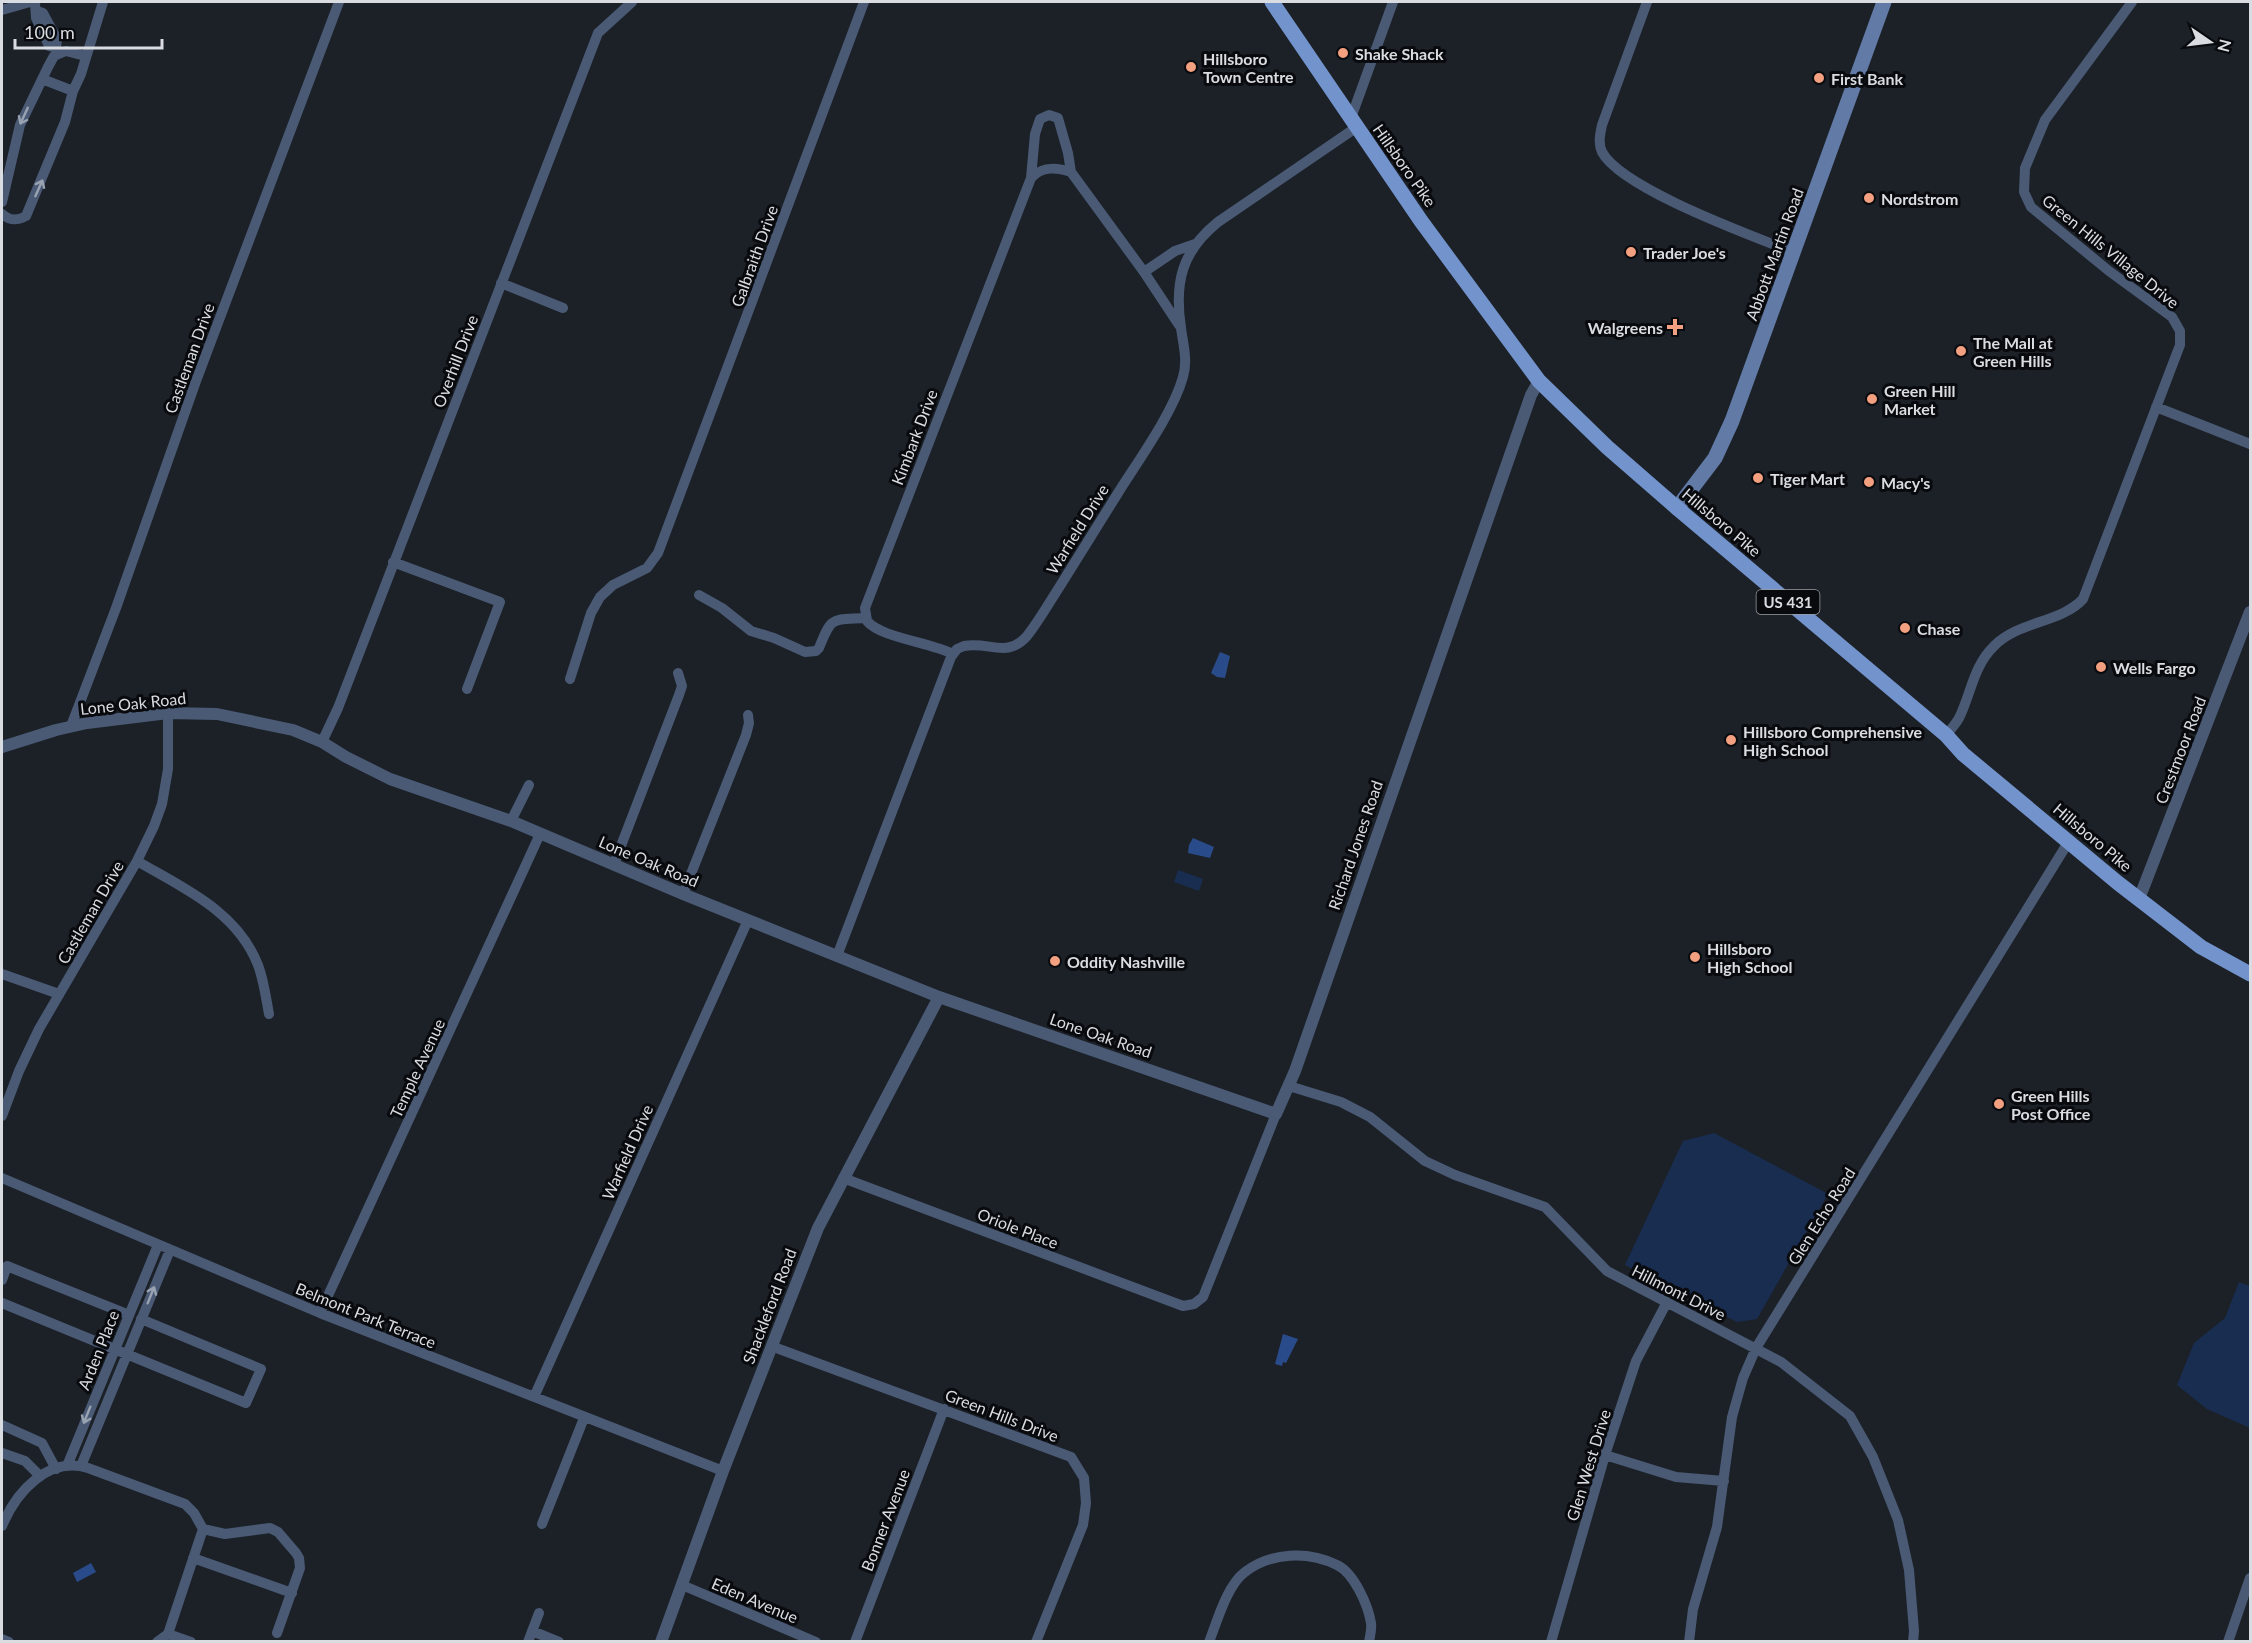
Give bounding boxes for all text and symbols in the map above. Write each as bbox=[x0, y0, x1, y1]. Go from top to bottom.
scale bar bbox=[15, 12, 162, 50]
north arrow bbox=[2180, 12, 2240, 72]
text: 100 m bbox=[24, 21, 75, 43]
text: N bbox=[2214, 37, 2236, 54]
place label: Shake Shack bbox=[1355, 44, 1444, 63]
marker: Shake Shack bbox=[1336, 46, 1350, 60]
place label: Hillsboro Town Centre bbox=[1203, 49, 1294, 86]
marker: Hillsboro Town Centre bbox=[1184, 60, 1198, 74]
place label: First Bank bbox=[1831, 69, 1903, 88]
marker: First Bank bbox=[1812, 71, 1826, 85]
one-way arrow bbox=[18, 107, 30, 125]
street label: Hillsboro Pike bbox=[1370, 120, 1440, 210]
one-way arrow bbox=[33, 179, 45, 197]
street label: Abbott Martin Road bbox=[1741, 185, 1807, 323]
place label: Nordstrom bbox=[1881, 189, 1958, 208]
street label: Green Hills Village Drive bbox=[2039, 190, 2183, 312]
marker: Nordstrom bbox=[1862, 191, 1876, 205]
street label: Galbraith Drive bbox=[727, 203, 781, 309]
place label: Trader Joe's bbox=[1643, 243, 1726, 262]
marker: Trader Joe's bbox=[1624, 245, 1638, 259]
street label: Castleman Drive bbox=[160, 300, 218, 416]
street label: Overhill Drive bbox=[429, 312, 481, 410]
place label: Walgreens bbox=[1588, 318, 1663, 337]
marker: Walgreens bbox=[1668, 320, 1682, 334]
place label: The Mall at Green Hills bbox=[1973, 333, 2053, 370]
marker: The Mall at Green Hills bbox=[1954, 344, 1968, 358]
place label: Green Hill Market bbox=[1884, 381, 1955, 418]
street label: Kimbark Drive bbox=[887, 387, 941, 487]
marker: Green Hill Market bbox=[1865, 392, 1879, 406]
place label: Tiger Mart bbox=[1770, 469, 1845, 488]
marker: Tiger Mart bbox=[1751, 471, 1765, 485]
place label: Macy's bbox=[1881, 473, 1930, 492]
marker: Macy's bbox=[1862, 475, 1876, 489]
street label: Warfield Drive bbox=[1042, 481, 1112, 577]
street label: Hillsboro Pike bbox=[1679, 484, 1765, 560]
road number: US 431 bbox=[1756, 590, 1820, 614]
place label: Chase bbox=[1917, 619, 1961, 638]
marker: Chase bbox=[1898, 621, 1912, 635]
place label: Wells Fargo bbox=[2113, 658, 2196, 677]
marker: Wells Fargo bbox=[2094, 660, 2108, 674]
street label: Lone Oak Road bbox=[79, 688, 187, 718]
street label: Crestmoor Road bbox=[2151, 694, 2209, 806]
place label: Hillsboro Comprehensive High School bbox=[1743, 722, 1923, 759]
marker: Hillsboro Comprehensive High School bbox=[1724, 733, 1738, 747]
street label: Richard Jones Road bbox=[1324, 778, 1386, 912]
street label: Hillsboro Pike bbox=[2050, 799, 2136, 875]
street label: Lone Oak Road bbox=[596, 831, 702, 891]
street label: Castleman Drive bbox=[53, 857, 127, 967]
place label: Hillsboro High School bbox=[1707, 939, 1793, 976]
marker: Hillsboro High School bbox=[1688, 950, 1702, 964]
place label: Oddity Nashville bbox=[1067, 952, 1186, 971]
marker: Oddity Nashville bbox=[1048, 954, 1062, 968]
street label: Lone Oak Road bbox=[1048, 1009, 1154, 1061]
street label: Temple Avenue bbox=[386, 1016, 448, 1120]
place label: Green Hills Post Office bbox=[2011, 1086, 2091, 1123]
marker: Green Hills Post Office bbox=[1992, 1097, 2006, 1111]
street label: Warfield Drive bbox=[598, 1102, 656, 1202]
street label: Glen Echo Road bbox=[1784, 1164, 1858, 1268]
street label: Oriole Place bbox=[975, 1204, 1061, 1252]
street label: Shackleford Road bbox=[738, 1246, 800, 1366]
street label: Hillmont Drive bbox=[1629, 1260, 1729, 1324]
street label: Belmont Park Terrace bbox=[293, 1278, 439, 1352]
one-way arrow bbox=[146, 1286, 157, 1305]
street label: Arden Place bbox=[73, 1308, 123, 1392]
street label: Green Hills Drive bbox=[943, 1385, 1061, 1445]
one-way arrow bbox=[81, 1406, 92, 1424]
street label: Glen West Drive bbox=[1562, 1407, 1614, 1523]
street label: Bonner Avenue bbox=[857, 1466, 913, 1574]
street label: Eden Avenue bbox=[709, 1573, 801, 1627]

